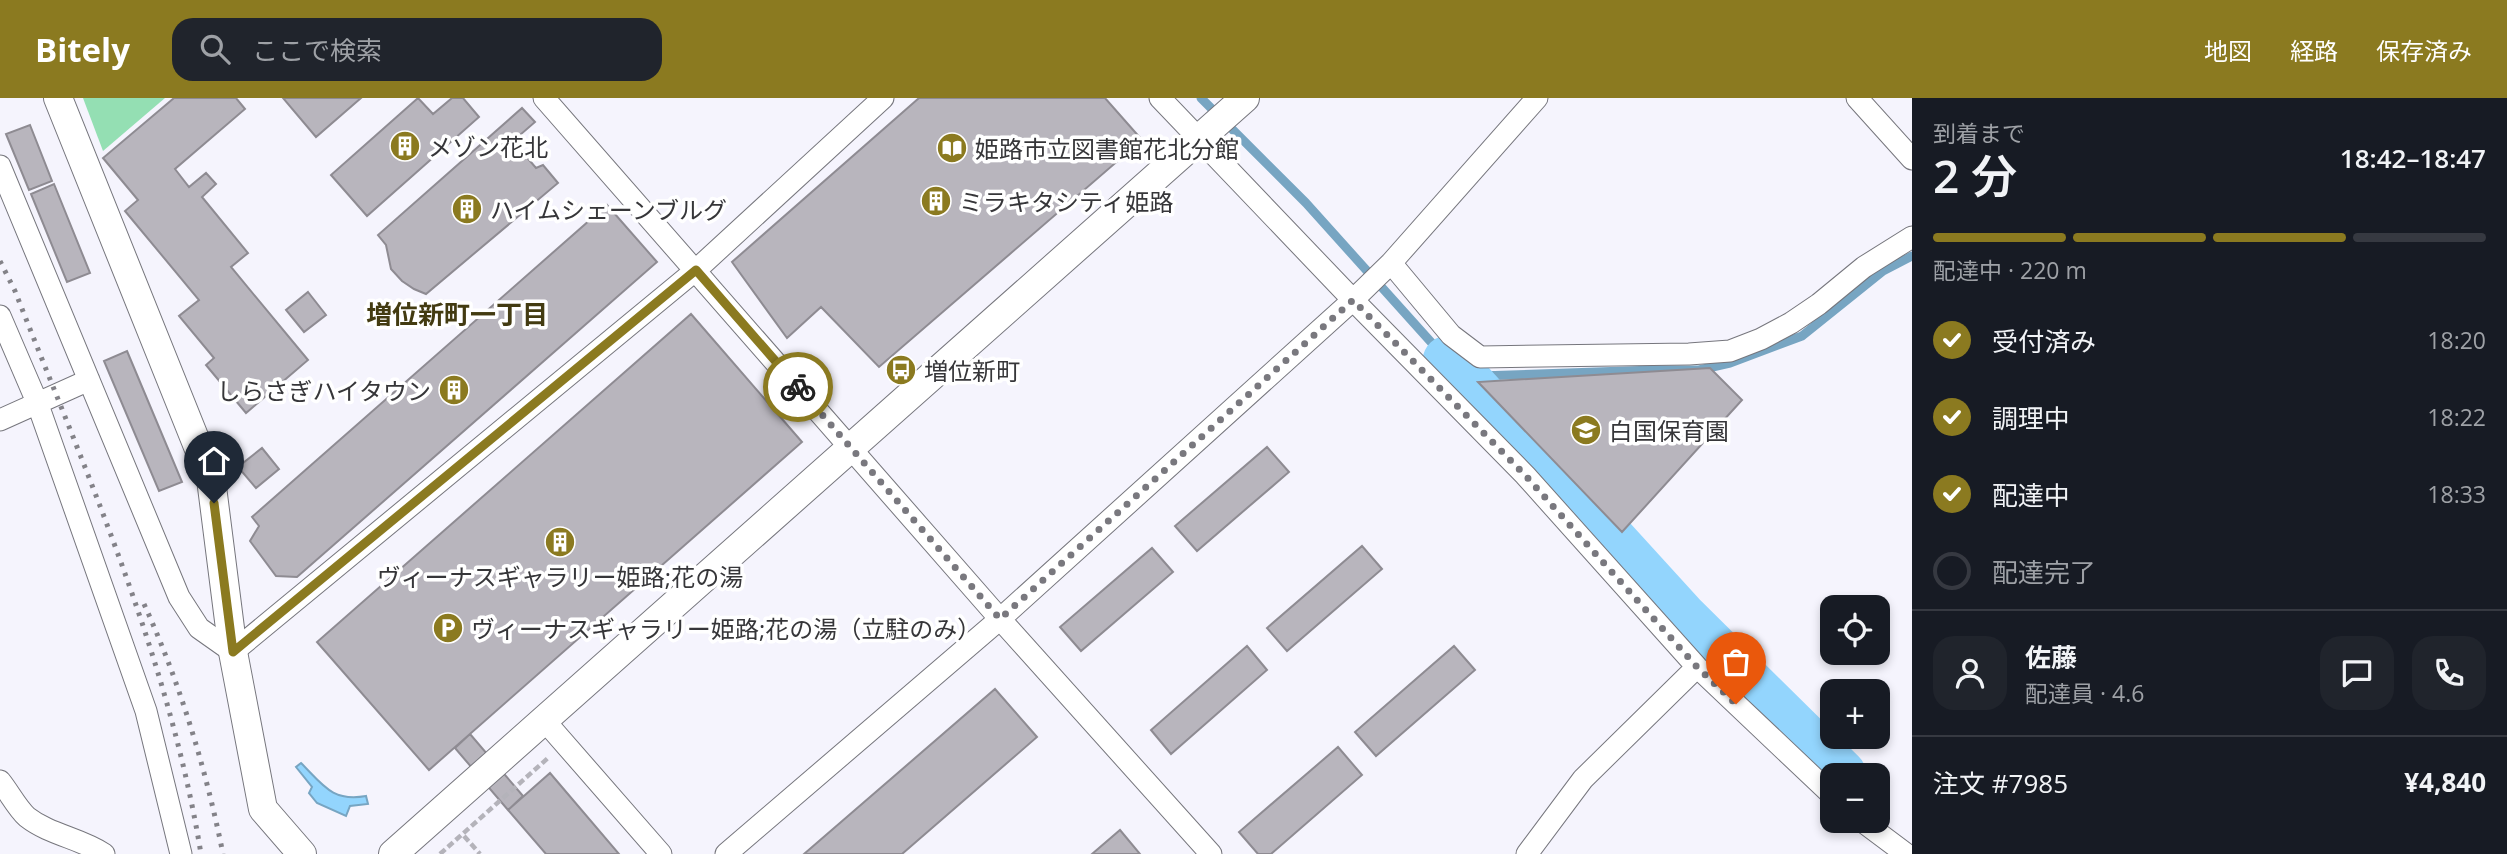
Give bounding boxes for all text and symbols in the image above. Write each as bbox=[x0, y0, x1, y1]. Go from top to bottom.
search box bbox=[172, 18, 662, 81]
text: Bitely bbox=[35, 27, 130, 72]
icon: search bbox=[196, 30, 234, 68]
text: ここで検索 bbox=[252, 32, 382, 68]
text: 地図 bbox=[2204, 34, 2252, 67]
text: 経路 bbox=[2290, 34, 2338, 67]
text: 保存済み bbox=[2376, 34, 2472, 67]
text: 到着まで bbox=[1933, 117, 2025, 149]
building icon: メゾン花北 bbox=[388, 129, 422, 163]
place label: メゾン花北 bbox=[428, 130, 548, 163]
library icon: 姫路市立図書館花北分館 bbox=[935, 131, 969, 165]
place label: 姫路市立図書館花北分館 bbox=[975, 132, 1239, 165]
text: 18:42–18:47 bbox=[2340, 140, 2486, 176]
text: 2 分 bbox=[1933, 144, 2017, 206]
building icon: ミラキタシティ姫路 bbox=[919, 184, 953, 218]
place label: ミラキタシティ姫路 bbox=[959, 185, 1174, 218]
building icon: ハイムシェーンブルグ bbox=[450, 192, 484, 226]
place label: ハイムシェーンブルグ bbox=[490, 193, 727, 226]
text: 配達中 · 220 m bbox=[1933, 254, 2087, 286]
district label: 増位新町一丁目 bbox=[366, 296, 548, 332]
icon: check bbox=[1933, 321, 1971, 359]
text: 受付済み bbox=[1992, 323, 2096, 359]
text: 18:20 bbox=[2427, 324, 2486, 356]
courier bbox=[763, 352, 833, 422]
bus stop icon: 増位新町 bbox=[884, 353, 918, 387]
place label: 増位新町 bbox=[924, 354, 1020, 387]
icon: bike bbox=[779, 368, 817, 406]
building icon: しらさぎハイタウン bbox=[437, 373, 471, 407]
place label: しらさぎハイタウン bbox=[216, 374, 431, 407]
icon: check bbox=[1933, 398, 1971, 436]
text: 調理中 bbox=[1992, 400, 2070, 436]
text: 18:22 bbox=[2427, 401, 2486, 433]
school or university icon: 白国保育園 bbox=[1569, 413, 1603, 447]
place label: 白国保育園 bbox=[1609, 414, 1729, 447]
pin bbox=[184, 431, 244, 503]
icon: home bbox=[195, 442, 233, 480]
icon: check bbox=[1933, 475, 1971, 513]
text: 配達中 bbox=[1992, 477, 2070, 513]
text: 18:33 bbox=[2427, 478, 2486, 510]
building icon: ヴィーナスギャラリー姫路;花の湯 bbox=[543, 525, 577, 559]
text: 配達完了 bbox=[1992, 554, 2096, 590]
place label: ヴィーナスギャラリー姫路;花の湯 bbox=[377, 560, 743, 593]
map controls bbox=[1820, 595, 1890, 833]
button: locate bbox=[1820, 595, 1890, 665]
parking icon: ヴィーナスギャラリー姫路;花の湯（立駐のみ） bbox=[431, 611, 465, 645]
place label: ヴィーナスギャラリー姫路;花の湯（立駐のみ） bbox=[471, 612, 981, 645]
pin bbox=[1706, 632, 1766, 704]
button: person bbox=[1933, 636, 2007, 710]
button: chat bbox=[2320, 636, 2394, 710]
button: phone bbox=[2412, 636, 2486, 710]
text: 佐藤 bbox=[2025, 639, 2077, 675]
icon: bag bbox=[1717, 643, 1755, 681]
text: 配達員 · 4.6 bbox=[2025, 677, 2144, 709]
button: + bbox=[1820, 679, 1890, 749]
button: − bbox=[1820, 763, 1890, 833]
text: ¥4,840 bbox=[2404, 764, 2486, 800]
text: 注文 #7985 bbox=[1933, 765, 2068, 801]

